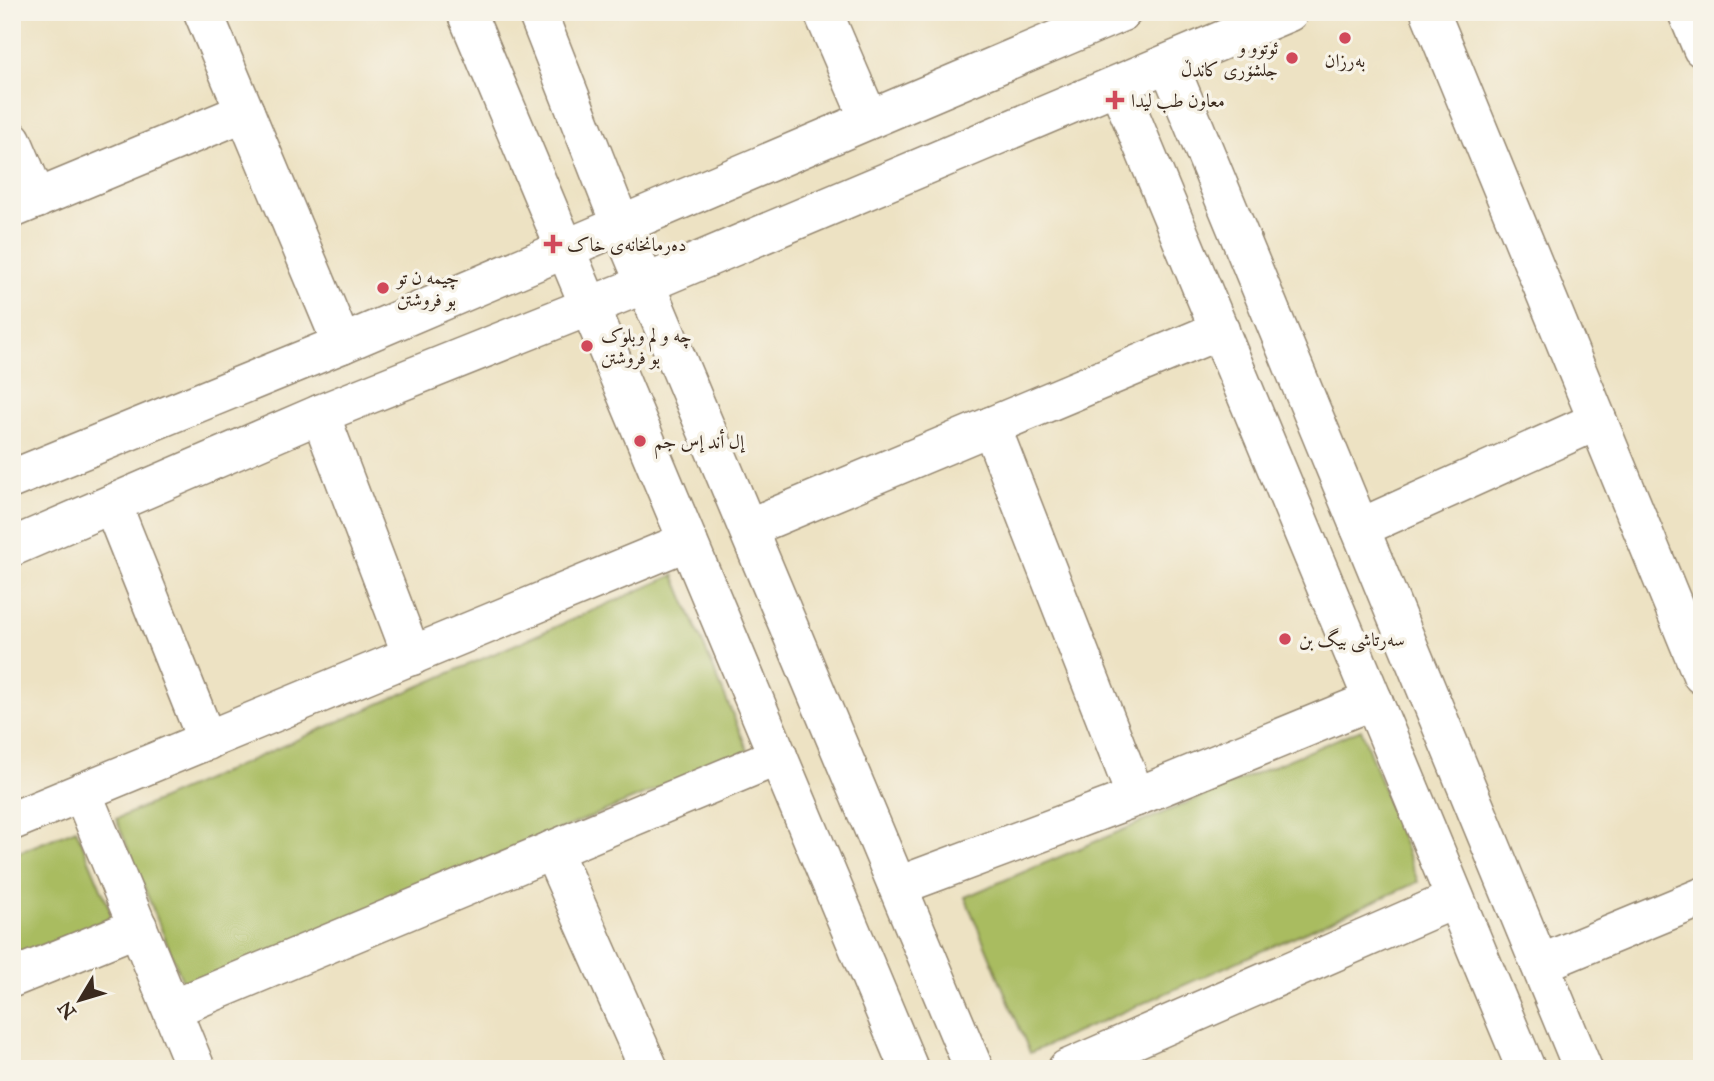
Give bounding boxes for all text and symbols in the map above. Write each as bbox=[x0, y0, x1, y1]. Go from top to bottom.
marker: بەرزان bbox=[1337, 30, 1353, 46]
place label: ئوتوو و جلشۆری کاندڵ bbox=[1181, 36, 1278, 82]
place label: بەرزان bbox=[1325, 49, 1365, 72]
marker: ئوتوو و جلشۆری کاندڵ bbox=[1284, 50, 1300, 66]
place label: معاون طب لیدا bbox=[1131, 89, 1225, 113]
marker: معاون طب لیدا bbox=[1105, 90, 1125, 110]
place label: دەرمانخانەی خاک bbox=[567, 233, 687, 256]
marker: دەرمانخانەی خاک bbox=[545, 236, 561, 252]
place label: چیمه ن تو بو فروشتن bbox=[395, 266, 459, 312]
marker: چیمه ن تو بو فروشتن bbox=[375, 280, 391, 296]
place label: چه و لم وبلوک بو فروشتن bbox=[601, 324, 692, 370]
marker: چه و لم وبلوک بو فروشتن bbox=[579, 338, 595, 354]
place label: إل أند إس جم bbox=[654, 429, 746, 460]
marker: إل أند إس جم bbox=[632, 433, 648, 449]
place label: سەرتاشی بیگ بن bbox=[1299, 627, 1405, 653]
marker: سەرتاشی بیگ بن bbox=[1277, 631, 1293, 647]
north arrow bbox=[46, 965, 116, 1036]
text: N bbox=[53, 997, 81, 1024]

